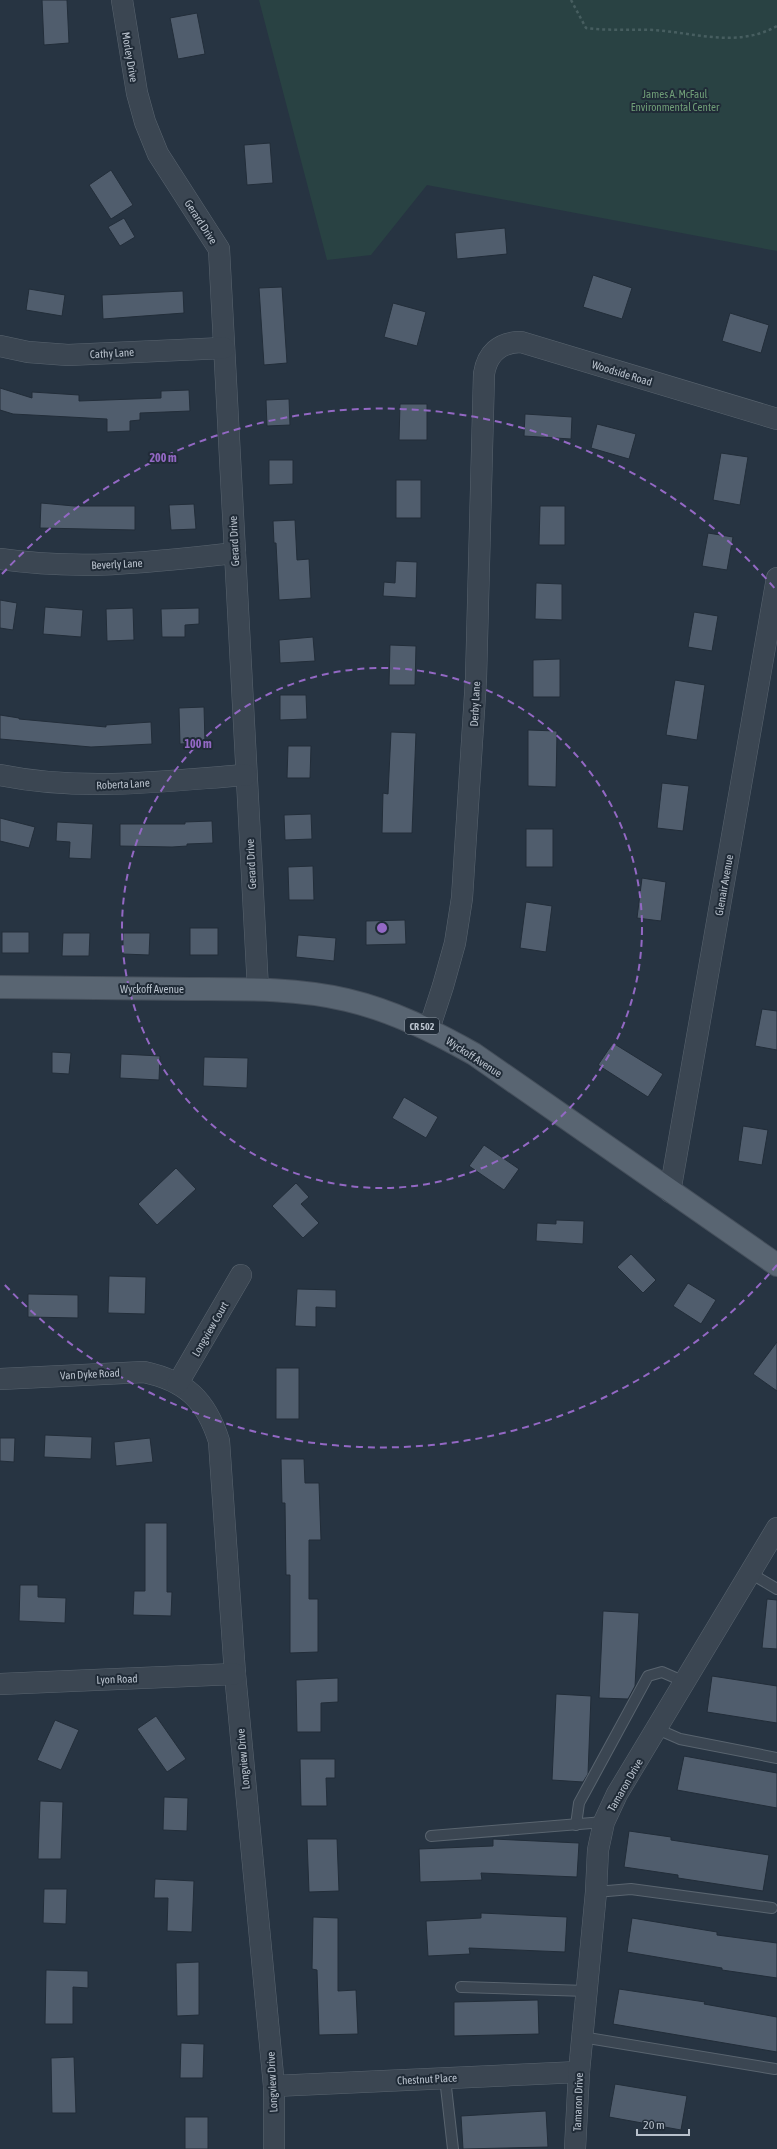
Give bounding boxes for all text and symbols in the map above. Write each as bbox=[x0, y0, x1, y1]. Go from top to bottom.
street label: Morley Drive bbox=[120, 31, 140, 83]
park label: James A. McFaul Environmental Center bbox=[631, 88, 720, 113]
street label: Gerard Drive bbox=[182, 198, 220, 246]
street label: Cathy Lane bbox=[90, 346, 134, 360]
street label: Woodside Road bbox=[590, 358, 654, 388]
text: 200 m bbox=[149, 451, 177, 465]
street label: Gerard Drive bbox=[227, 516, 241, 566]
street label: Beverly Lane bbox=[91, 557, 143, 571]
street label: Derby Lane bbox=[468, 681, 482, 727]
text: 100 m bbox=[184, 737, 212, 751]
street label: Roberta Lane bbox=[96, 777, 150, 791]
street label: Gerard Drive bbox=[244, 839, 258, 889]
street label: Glenair Avenue bbox=[713, 854, 735, 916]
centre of rings bbox=[375, 921, 389, 935]
street label: Wyckoff Avenue bbox=[120, 983, 184, 995]
road number: CR 502 bbox=[405, 1018, 439, 1034]
street label: Wyckoff Avenue bbox=[444, 1034, 504, 1080]
street label: Longview Court bbox=[189, 1299, 231, 1359]
street label: Van Dyke Road bbox=[60, 1366, 120, 1382]
street label: Lyon Road bbox=[96, 1672, 138, 1686]
street label: Longview Drive bbox=[234, 1728, 252, 1790]
street label: Tamaron Drive bbox=[605, 1757, 645, 1813]
street label: Longview Drive bbox=[264, 2051, 280, 2113]
street label: Chestnut Place bbox=[397, 2071, 457, 2087]
street label: Tamaron Drive bbox=[571, 2072, 585, 2132]
scale bar bbox=[637, 2111, 689, 2137]
text: 20 m bbox=[643, 2118, 665, 2132]

